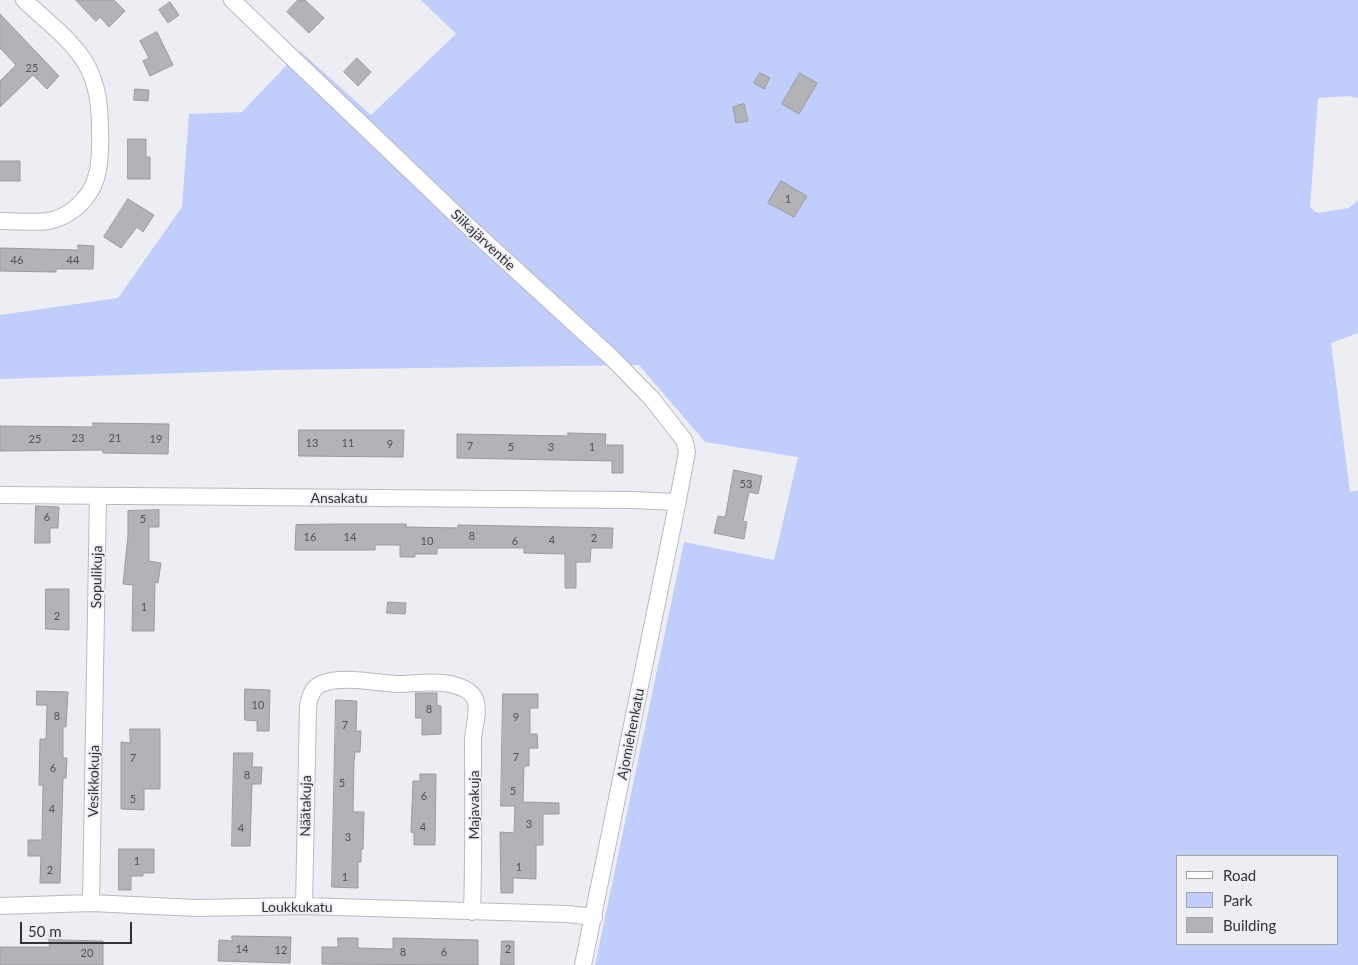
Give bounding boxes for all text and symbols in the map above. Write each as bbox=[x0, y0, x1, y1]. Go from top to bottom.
house number: 25 bbox=[26, 61, 38, 75]
house number: 1 bbox=[785, 192, 791, 206]
street label: Siikajärventie bbox=[447, 206, 519, 274]
house number: 46 bbox=[11, 253, 23, 267]
house number: 44 bbox=[67, 253, 79, 267]
house number: 23 bbox=[72, 431, 84, 445]
house number: 21 bbox=[109, 431, 121, 445]
house number: 25 bbox=[29, 432, 41, 446]
house number: 19 bbox=[150, 432, 162, 446]
house number: 13 bbox=[306, 436, 318, 450]
house number: 11 bbox=[342, 436, 354, 450]
house number: 9 bbox=[387, 437, 393, 451]
house number: 7 bbox=[467, 439, 473, 453]
house number: 5 bbox=[508, 440, 514, 454]
house number: 3 bbox=[548, 440, 554, 454]
house number: 1 bbox=[589, 440, 595, 454]
house number: 53 bbox=[740, 477, 752, 491]
street label: Ansakatu bbox=[310, 490, 368, 506]
house number: 6 bbox=[44, 510, 50, 524]
house number: 5 bbox=[140, 512, 146, 526]
house number: 8 bbox=[469, 529, 475, 543]
house number: 16 bbox=[304, 530, 316, 544]
house number: 14 bbox=[344, 530, 356, 544]
house number: 2 bbox=[591, 531, 597, 545]
house number: 4 bbox=[549, 533, 555, 547]
house number: 10 bbox=[421, 534, 433, 548]
house number: 6 bbox=[512, 534, 518, 548]
street label: Sopulikuja bbox=[88, 545, 106, 609]
house number: 1 bbox=[141, 600, 147, 614]
house number: 2 bbox=[54, 609, 60, 623]
street label: Ajomiehenkatu bbox=[614, 687, 648, 781]
house number: 10 bbox=[252, 698, 264, 712]
house number: 8 bbox=[426, 702, 432, 716]
house number: 8 bbox=[54, 709, 60, 723]
house number: 9 bbox=[513, 710, 519, 724]
house number: 7 bbox=[342, 718, 348, 732]
street label: Vesikkokuja bbox=[85, 745, 103, 817]
house number: 7 bbox=[513, 750, 519, 764]
house number: 7 bbox=[130, 751, 136, 765]
house number: 6 bbox=[50, 761, 56, 775]
house number: 8 bbox=[244, 768, 250, 782]
street label: Majavakuja bbox=[466, 770, 482, 840]
street label: Näätakuja bbox=[297, 775, 315, 837]
house number: 5 bbox=[339, 776, 345, 790]
house number: 5 bbox=[510, 784, 516, 798]
house number: 6 bbox=[421, 789, 427, 803]
house number: 5 bbox=[130, 792, 136, 806]
house number: 4 bbox=[49, 802, 55, 816]
house number: 3 bbox=[526, 817, 532, 831]
house number: 4 bbox=[420, 820, 426, 834]
house number: 4 bbox=[238, 821, 244, 835]
house number: 3 bbox=[345, 830, 351, 844]
house number: 1 bbox=[134, 854, 140, 868]
legend bbox=[1176, 855, 1338, 945]
house number: 1 bbox=[516, 860, 522, 874]
house number: 2 bbox=[47, 863, 53, 877]
text: Road bbox=[1223, 866, 1256, 884]
house number: 1 bbox=[342, 870, 348, 884]
text: Park bbox=[1223, 891, 1252, 909]
street label: Loukkukatu bbox=[261, 899, 333, 915]
scale bar bbox=[22, 912, 135, 944]
text: Building bbox=[1223, 916, 1276, 934]
text: 50 m bbox=[28, 922, 62, 940]
house number: 14 bbox=[236, 942, 248, 956]
house number: 2 bbox=[505, 942, 511, 956]
house number: 12 bbox=[275, 943, 287, 957]
house number: 8 bbox=[400, 945, 406, 959]
house number: 6 bbox=[441, 945, 447, 959]
house number: 20 bbox=[81, 946, 93, 960]

